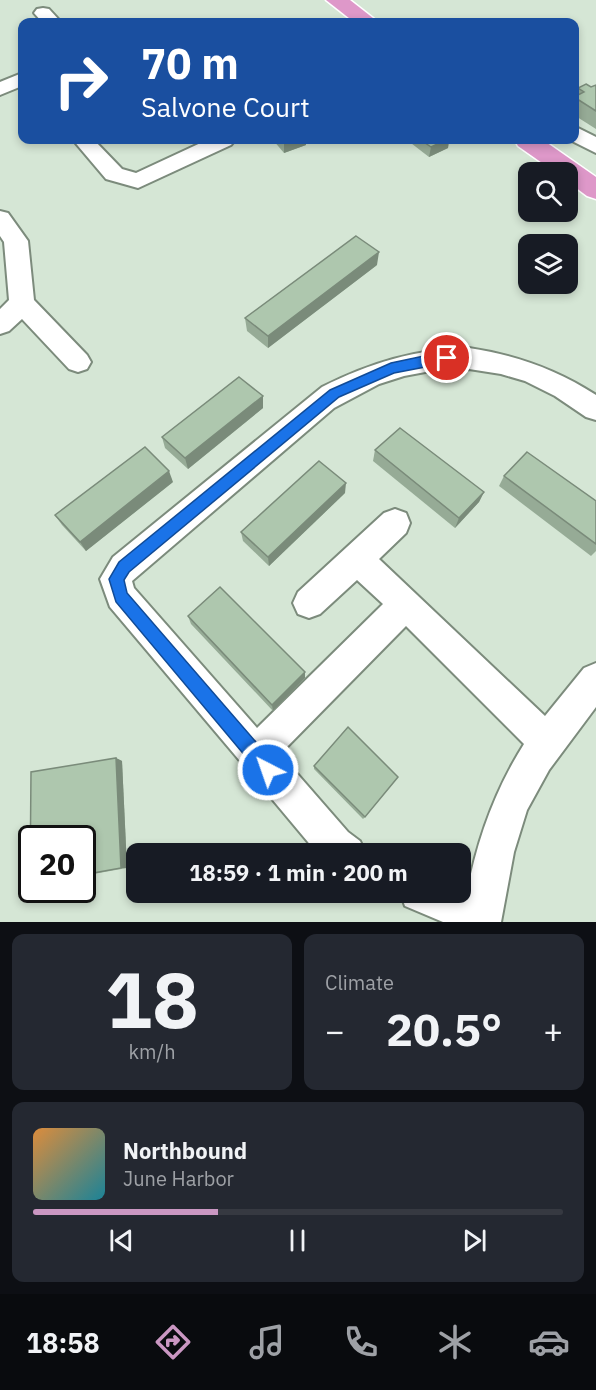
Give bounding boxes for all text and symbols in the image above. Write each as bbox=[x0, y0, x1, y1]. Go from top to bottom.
text: 70 m bbox=[141, 36, 239, 91]
icon: right bbox=[42, 42, 120, 120]
text: Salvone Court bbox=[141, 89, 310, 124]
map controls bbox=[518, 162, 578, 294]
button: search bbox=[518, 162, 578, 222]
button: layers bbox=[518, 234, 578, 294]
pin bbox=[421, 332, 472, 383]
icon: arrive bbox=[430, 341, 463, 374]
position arrow bbox=[236, 738, 300, 802]
speed limit sign: 20 bbox=[18, 825, 96, 903]
text: 18:59 · 1 min · 200 m bbox=[189, 858, 408, 887]
text: 18 bbox=[105, 948, 199, 1049]
text: Climate bbox=[325, 969, 394, 996]
text: 20.5° bbox=[386, 1000, 502, 1058]
text: − bbox=[325, 1009, 345, 1052]
text: + bbox=[543, 1009, 563, 1052]
text: km/h bbox=[128, 1038, 176, 1065]
text: Northbound bbox=[123, 1136, 247, 1165]
text: June Harbor bbox=[123, 1165, 234, 1192]
icon: previous bbox=[105, 1224, 138, 1257]
icon: pause bbox=[281, 1224, 314, 1257]
icon: next bbox=[458, 1224, 491, 1257]
icon: directions bbox=[152, 1321, 194, 1363]
icon: music bbox=[246, 1321, 288, 1363]
icon: phone bbox=[340, 1321, 382, 1363]
icon: climate bbox=[434, 1321, 476, 1363]
icon: car bbox=[528, 1321, 570, 1363]
text: 18:58 bbox=[26, 1325, 100, 1360]

